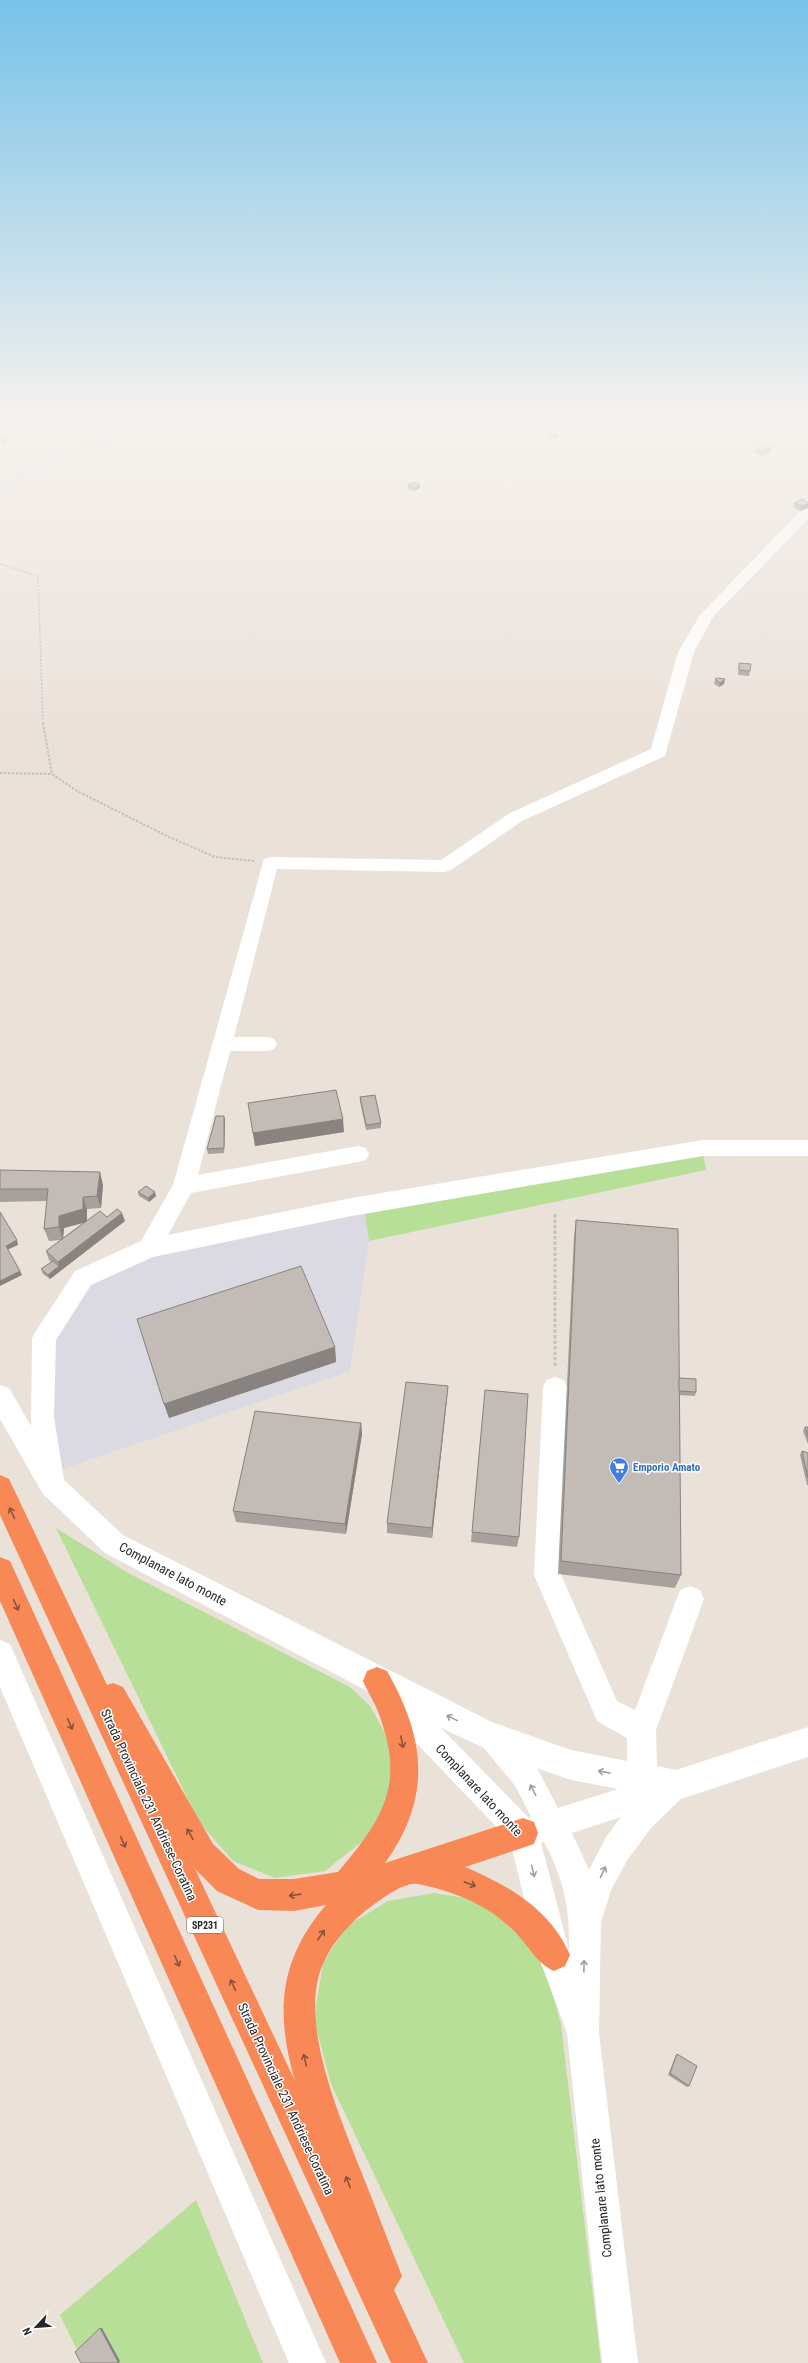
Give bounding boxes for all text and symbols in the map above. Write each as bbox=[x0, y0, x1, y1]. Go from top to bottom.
supermarket icon: Emporio Amato bbox=[608, 1456, 630, 1484]
place label: Emporio Amato bbox=[633, 1461, 701, 1474]
one-way arrow bbox=[8, 1507, 15, 1519]
street label: Complanare lato monte bbox=[117, 1539, 229, 1609]
one-way arrow bbox=[13, 1599, 20, 1611]
street label: Strada Provinciale 231 Andriese-Coratina bbox=[98, 1707, 200, 1903]
one-way arrow bbox=[446, 1714, 458, 1721]
one-way arrow bbox=[67, 1717, 74, 1729]
one-way arrow bbox=[398, 1736, 406, 1749]
street label: Complanare lato monte bbox=[433, 1741, 525, 1839]
one-way arrow bbox=[598, 1768, 611, 1776]
one-way arrow bbox=[529, 1784, 537, 1796]
one-way arrow bbox=[186, 1828, 193, 1840]
one-way arrow bbox=[120, 1836, 127, 1848]
one-way arrow bbox=[530, 1864, 537, 1877]
one-way arrow bbox=[600, 1866, 607, 1878]
one-way arrow bbox=[463, 1881, 475, 1889]
one-way arrow bbox=[289, 1891, 302, 1899]
road number: SP231 bbox=[187, 1917, 223, 1933]
one-way arrow bbox=[317, 1930, 325, 1941]
one-way arrow bbox=[174, 1954, 181, 1966]
one-way arrow bbox=[580, 1960, 588, 1973]
one-way arrow bbox=[229, 1980, 236, 1992]
street label: Strada Provinciale 231 Andriese-Coratina bbox=[235, 2001, 337, 2197]
one-way arrow bbox=[300, 2054, 308, 2067]
street label: Complanare lato monte bbox=[587, 2138, 615, 2258]
one-way arrow bbox=[344, 2177, 352, 2189]
north arrow bbox=[16, 2307, 56, 2347]
text: N bbox=[20, 2325, 35, 2337]

